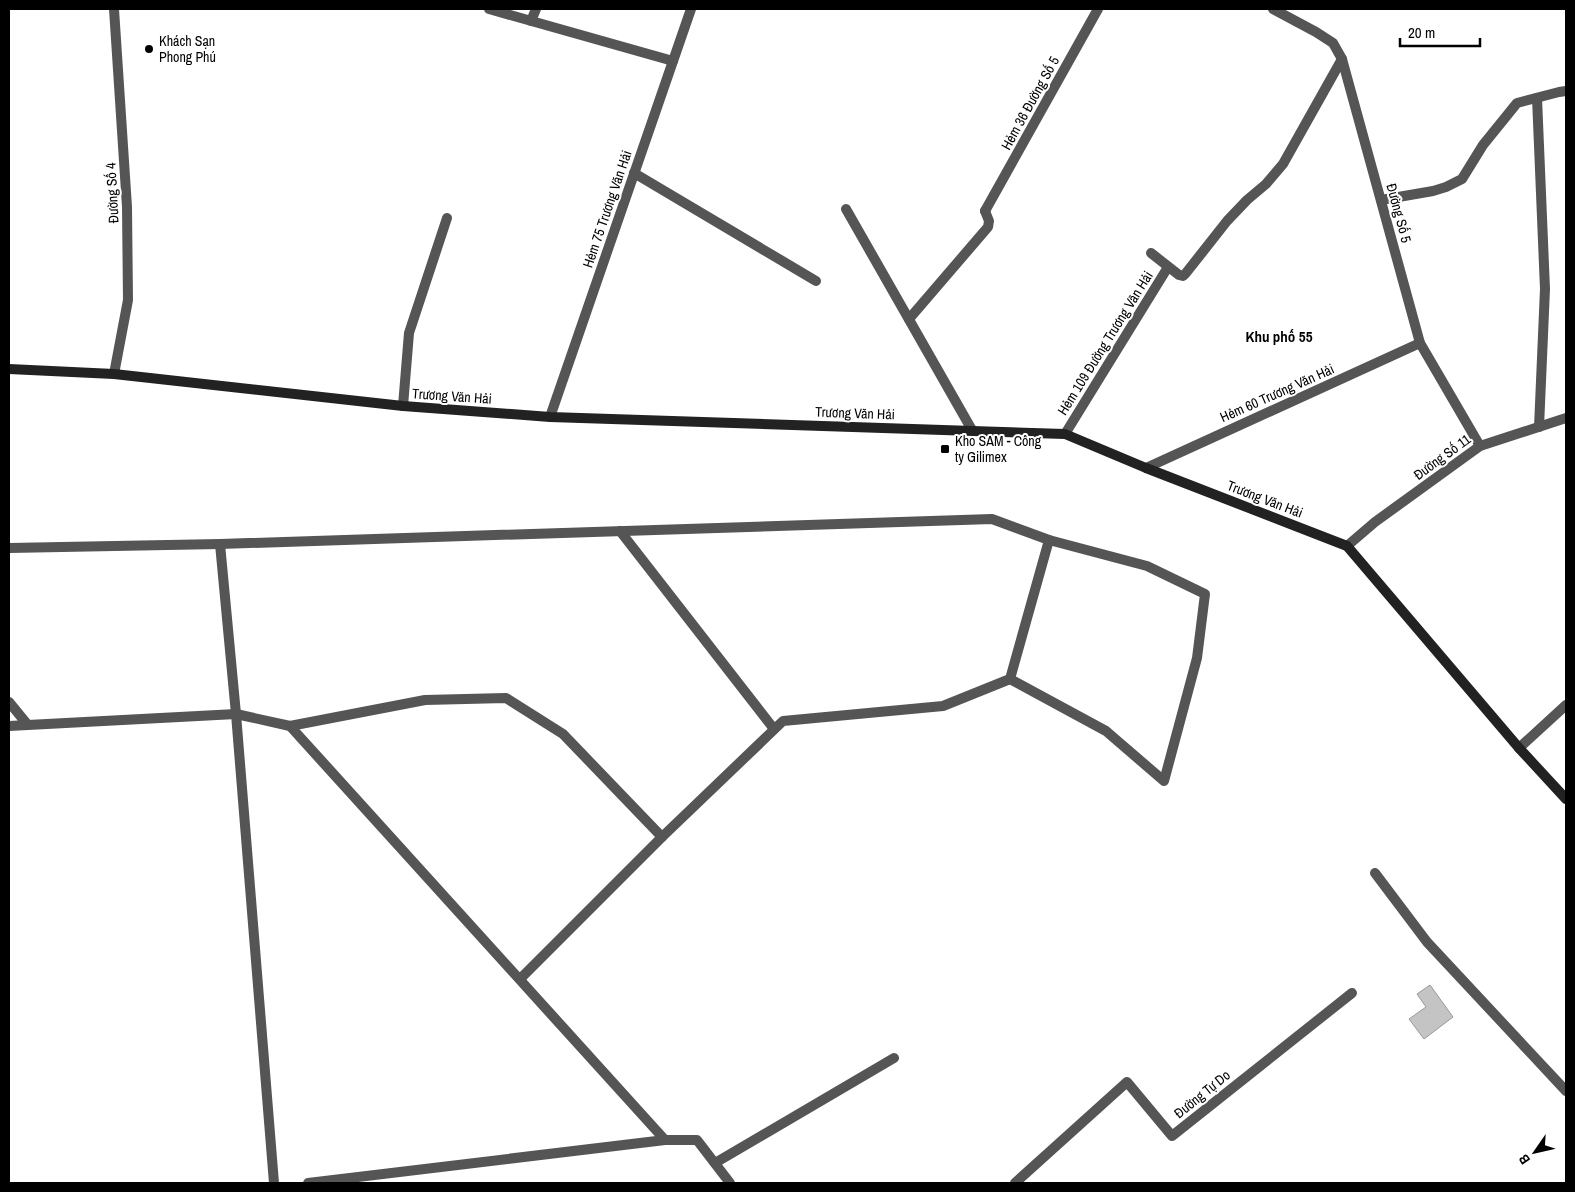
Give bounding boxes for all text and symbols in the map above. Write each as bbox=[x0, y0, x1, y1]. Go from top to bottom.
scale bar bbox=[1400, 15, 1480, 47]
text: 20 m bbox=[1408, 22, 1435, 43]
place label: Khách Sạn Phong Phú bbox=[159, 32, 216, 66]
marker: Khách Sạn Phong Phú bbox=[143, 43, 155, 55]
street label: Hẻm 36 Đường Số 5 bbox=[997, 53, 1063, 153]
street label: Hẻm 75 Trương Văn Hải bbox=[578, 148, 636, 270]
street label: Đường Số 4 bbox=[101, 162, 123, 224]
street label: Đường Số 5 bbox=[1382, 181, 1416, 245]
street label: Hẻm 109 Đường Trương Văn Hải bbox=[1053, 268, 1157, 418]
district label: Khu phố 55 bbox=[1246, 326, 1313, 347]
street label: Hẻm 60 Trương Văn Hải bbox=[1217, 360, 1337, 426]
street label: Trương Văn Hải bbox=[412, 384, 492, 408]
street label: Trương Văn Hải bbox=[815, 403, 895, 423]
street label: Đường Số 11 bbox=[1410, 430, 1475, 484]
place label: Kho SAM - Công ty Gilimex bbox=[955, 432, 1042, 466]
marker: Kho SAM - Công ty Gilimex bbox=[939, 443, 951, 455]
street label: Trương Văn Hải bbox=[1225, 476, 1305, 522]
street label: Đường Tự Do bbox=[1170, 1066, 1234, 1122]
north arrow bbox=[1510, 1127, 1560, 1177]
text: B bbox=[1514, 1151, 1534, 1168]

